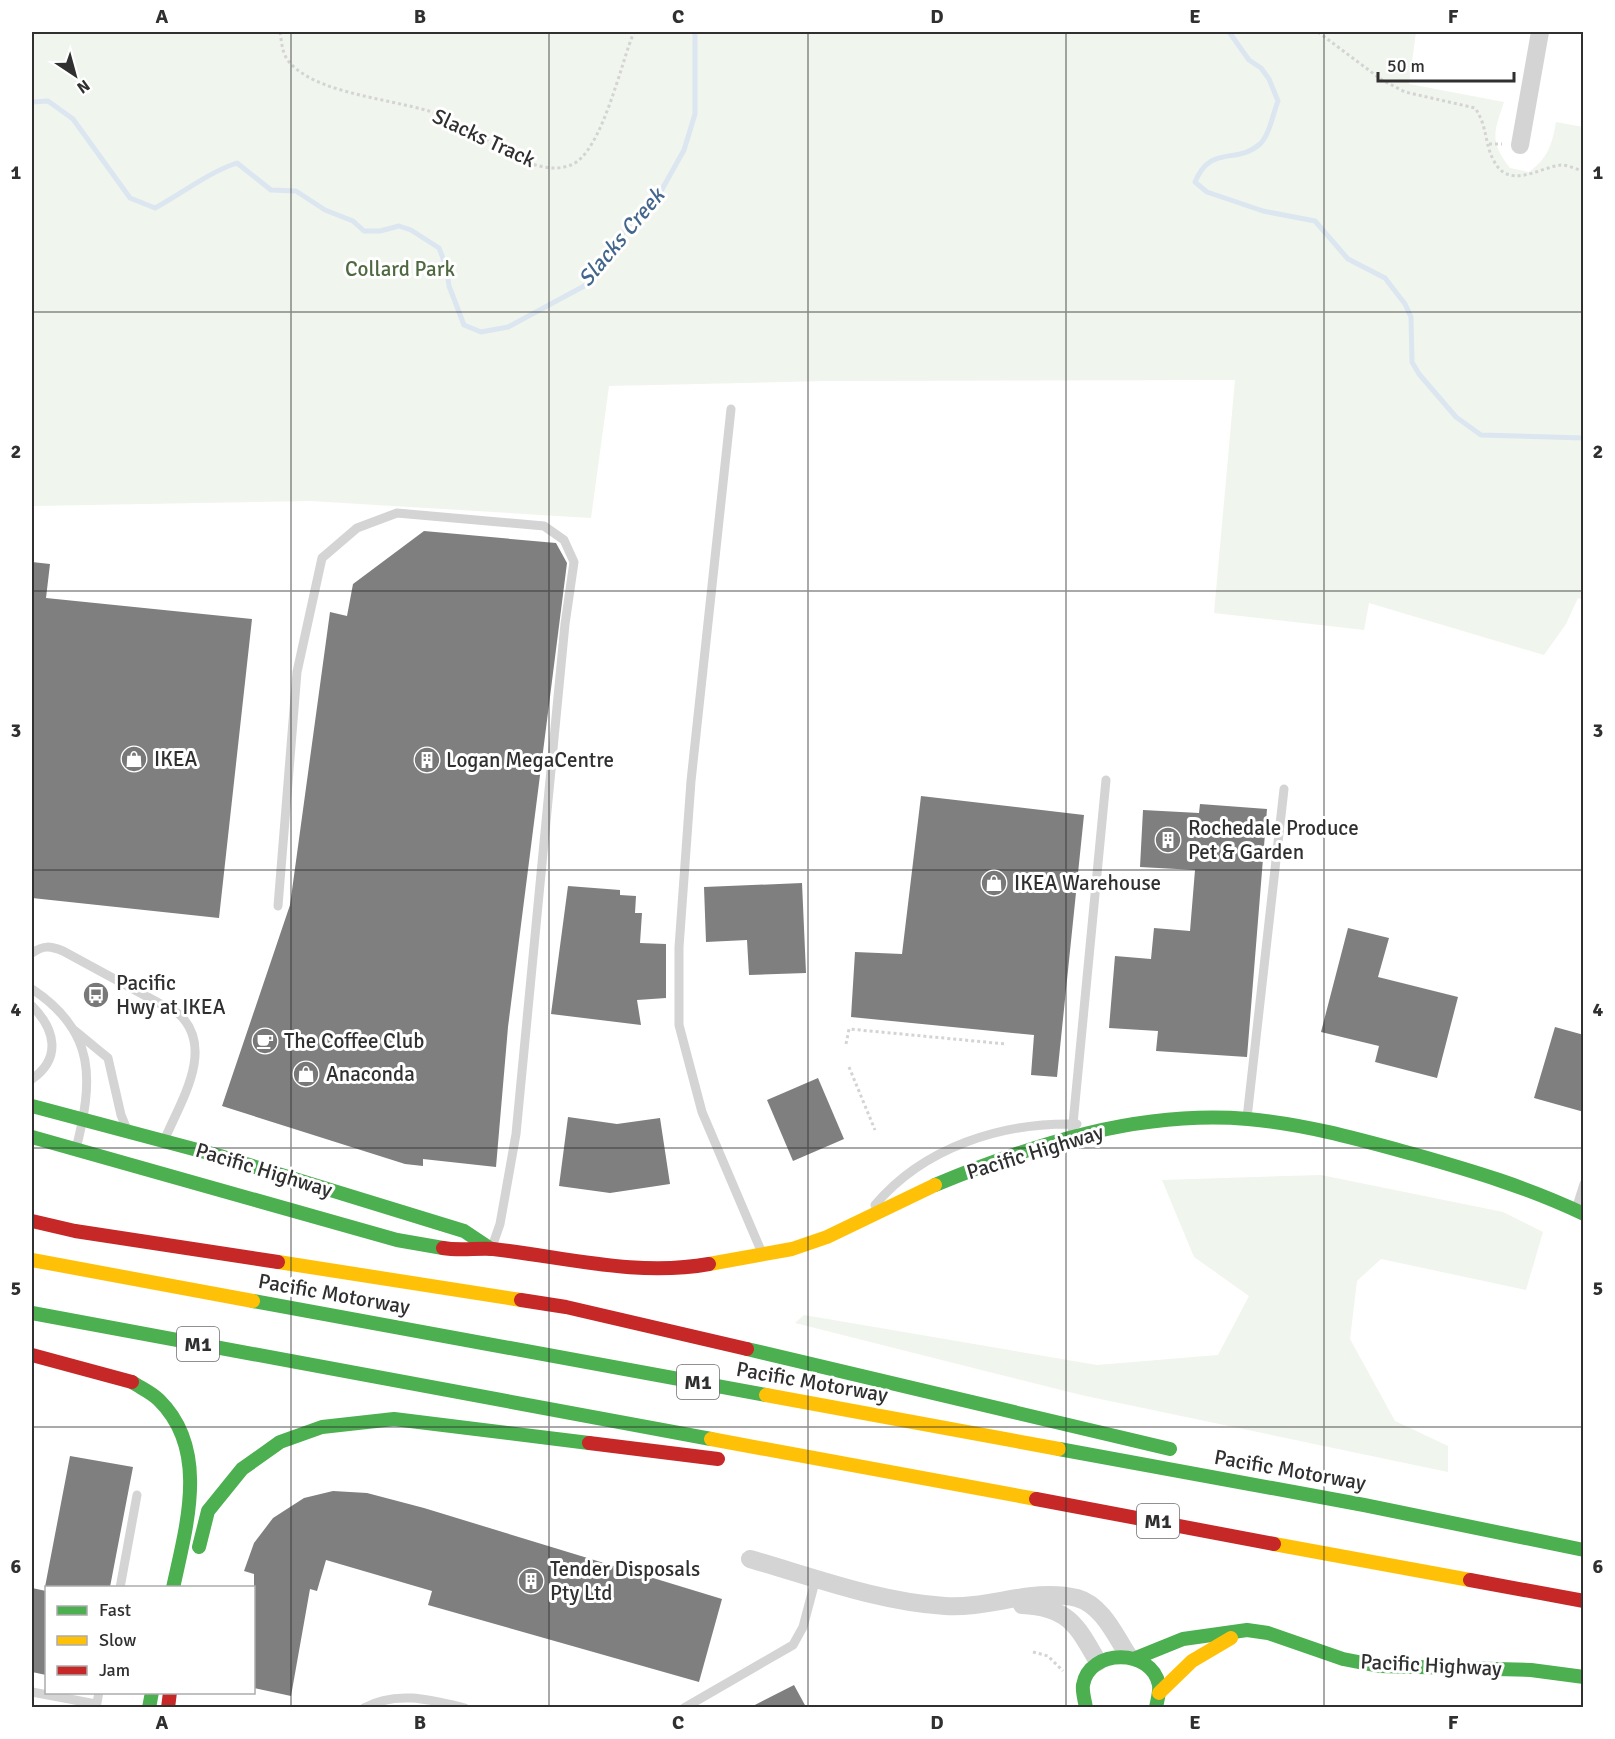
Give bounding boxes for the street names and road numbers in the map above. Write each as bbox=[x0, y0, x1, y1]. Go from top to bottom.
street label: Slacks Track bbox=[428, 103, 540, 173]
street label: Pacific Highway bbox=[963, 1119, 1107, 1185]
street label: Pacific Highway bbox=[192, 1137, 336, 1203]
street label: Pacific Motorway bbox=[256, 1268, 412, 1320]
road number: M1 bbox=[177, 1327, 219, 1361]
street label: Pacific Motorway bbox=[734, 1356, 890, 1408]
road number: M1 bbox=[677, 1365, 719, 1399]
street label: Pacific Motorway bbox=[1212, 1444, 1368, 1496]
road number: M1 bbox=[1137, 1504, 1179, 1538]
street label: Pacific Highway bbox=[1360, 1648, 1503, 1682]

